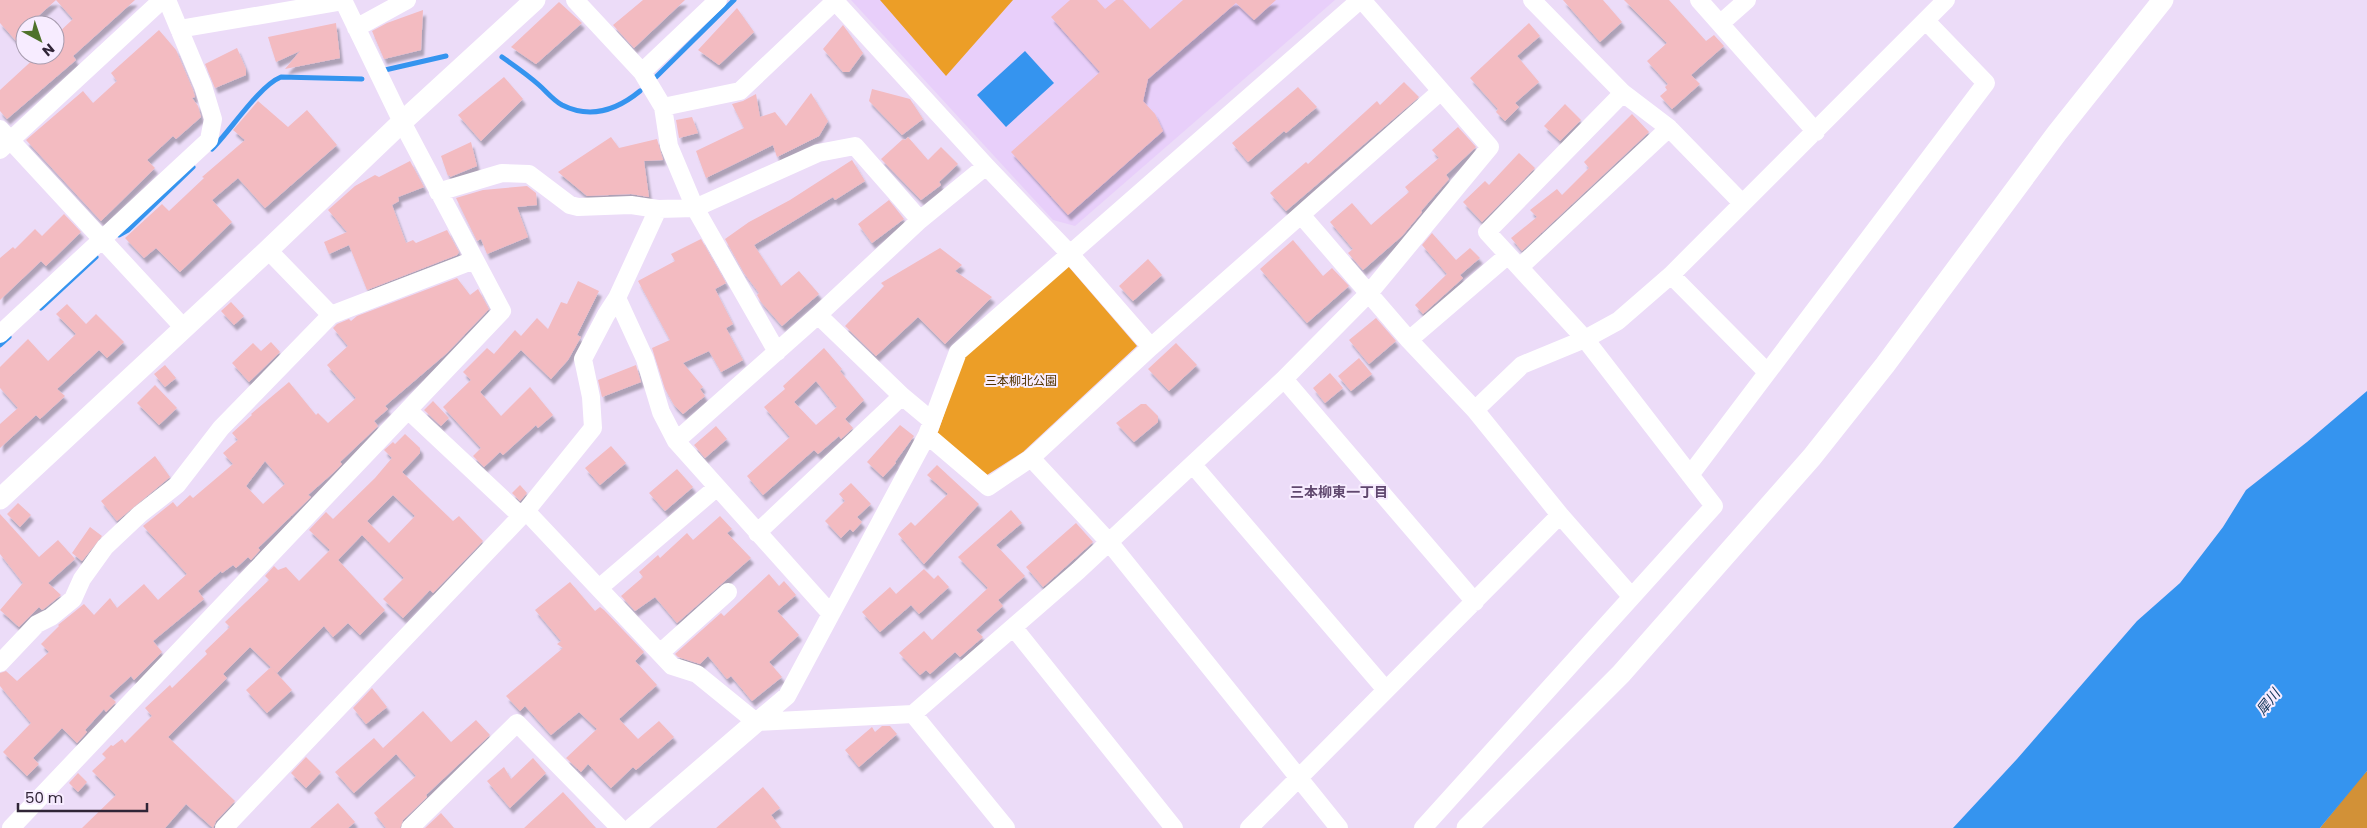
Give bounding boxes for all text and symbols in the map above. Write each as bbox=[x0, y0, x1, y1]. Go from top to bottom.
north arrow bbox=[15, 15, 65, 65]
text: N bbox=[38, 39, 59, 61]
park label: 三本柳北公園 bbox=[985, 372, 1057, 389]
district label: 三本柳東一丁目 bbox=[1290, 482, 1388, 502]
water label: 犀川 bbox=[2252, 683, 2286, 719]
scale bar bbox=[18, 780, 146, 812]
text: 50 m bbox=[25, 787, 63, 808]

